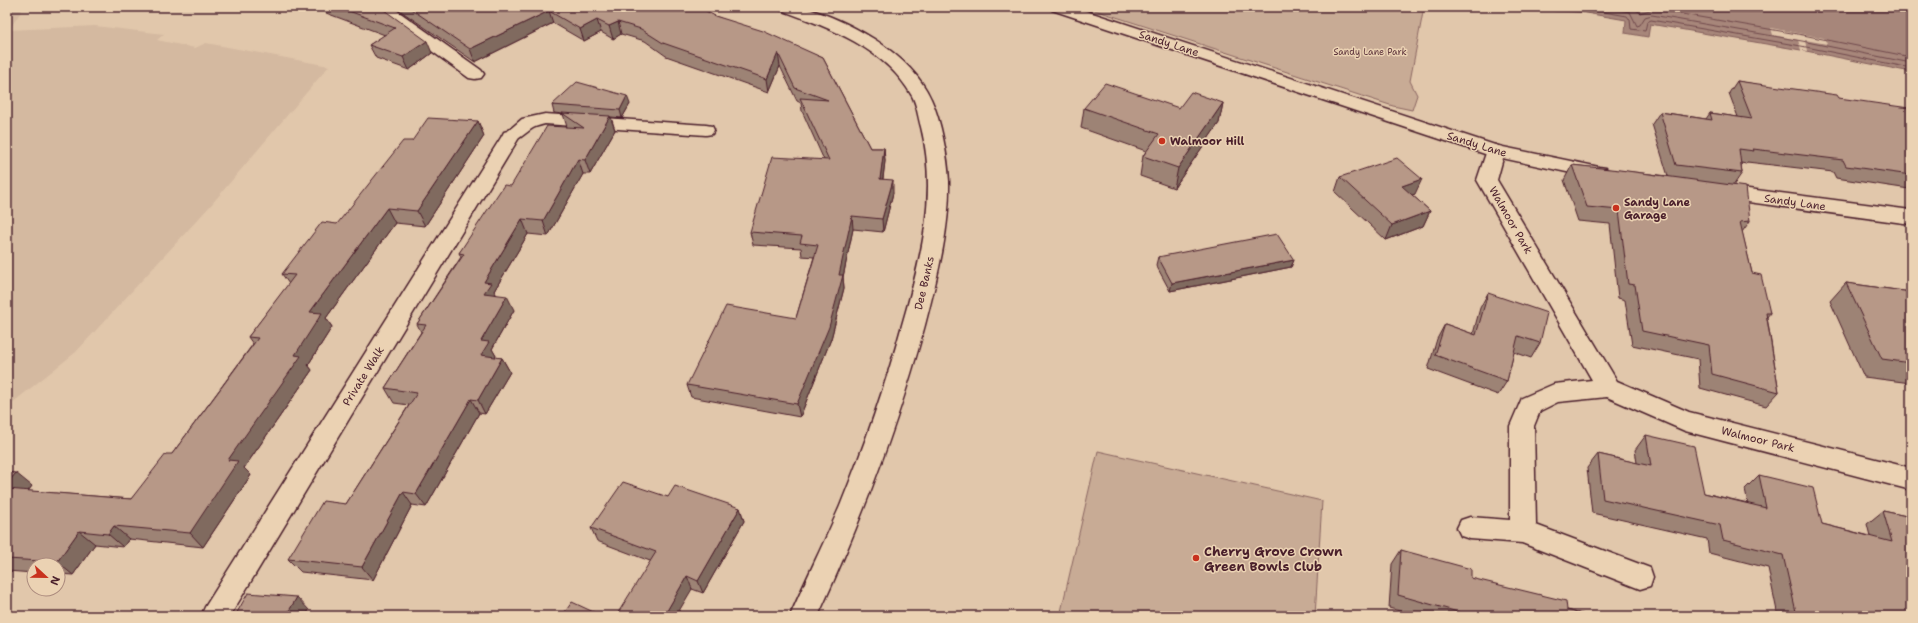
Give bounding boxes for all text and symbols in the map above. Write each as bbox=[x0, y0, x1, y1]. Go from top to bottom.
street label: Sandy Lane bbox=[1137, 27, 1201, 60]
park label: Sandy Lane Park bbox=[1333, 46, 1407, 58]
street label: Sandy Lane bbox=[1445, 128, 1509, 161]
place label: Walmoor Hill bbox=[1170, 134, 1245, 149]
marker: Walmoor Hill bbox=[1157, 136, 1167, 146]
street label: Walmoor Park bbox=[1485, 184, 1536, 257]
street label: Sandy Lane bbox=[1763, 191, 1827, 214]
place label: Sandy Lane Garage bbox=[1624, 195, 1691, 223]
marker: Sandy Lane Garage bbox=[1611, 203, 1621, 213]
street label: Dee Banks bbox=[911, 255, 938, 311]
street label: Private Walk bbox=[339, 344, 388, 409]
street label: Walmoor Park bbox=[1719, 423, 1796, 456]
place label: Cherry Grove Crown Green Bowls Club bbox=[1204, 543, 1343, 575]
marker: Cherry Grove Crown Green Bowls Club bbox=[1191, 553, 1201, 563]
north arrow bbox=[26, 557, 66, 597]
text: N bbox=[46, 574, 63, 588]

